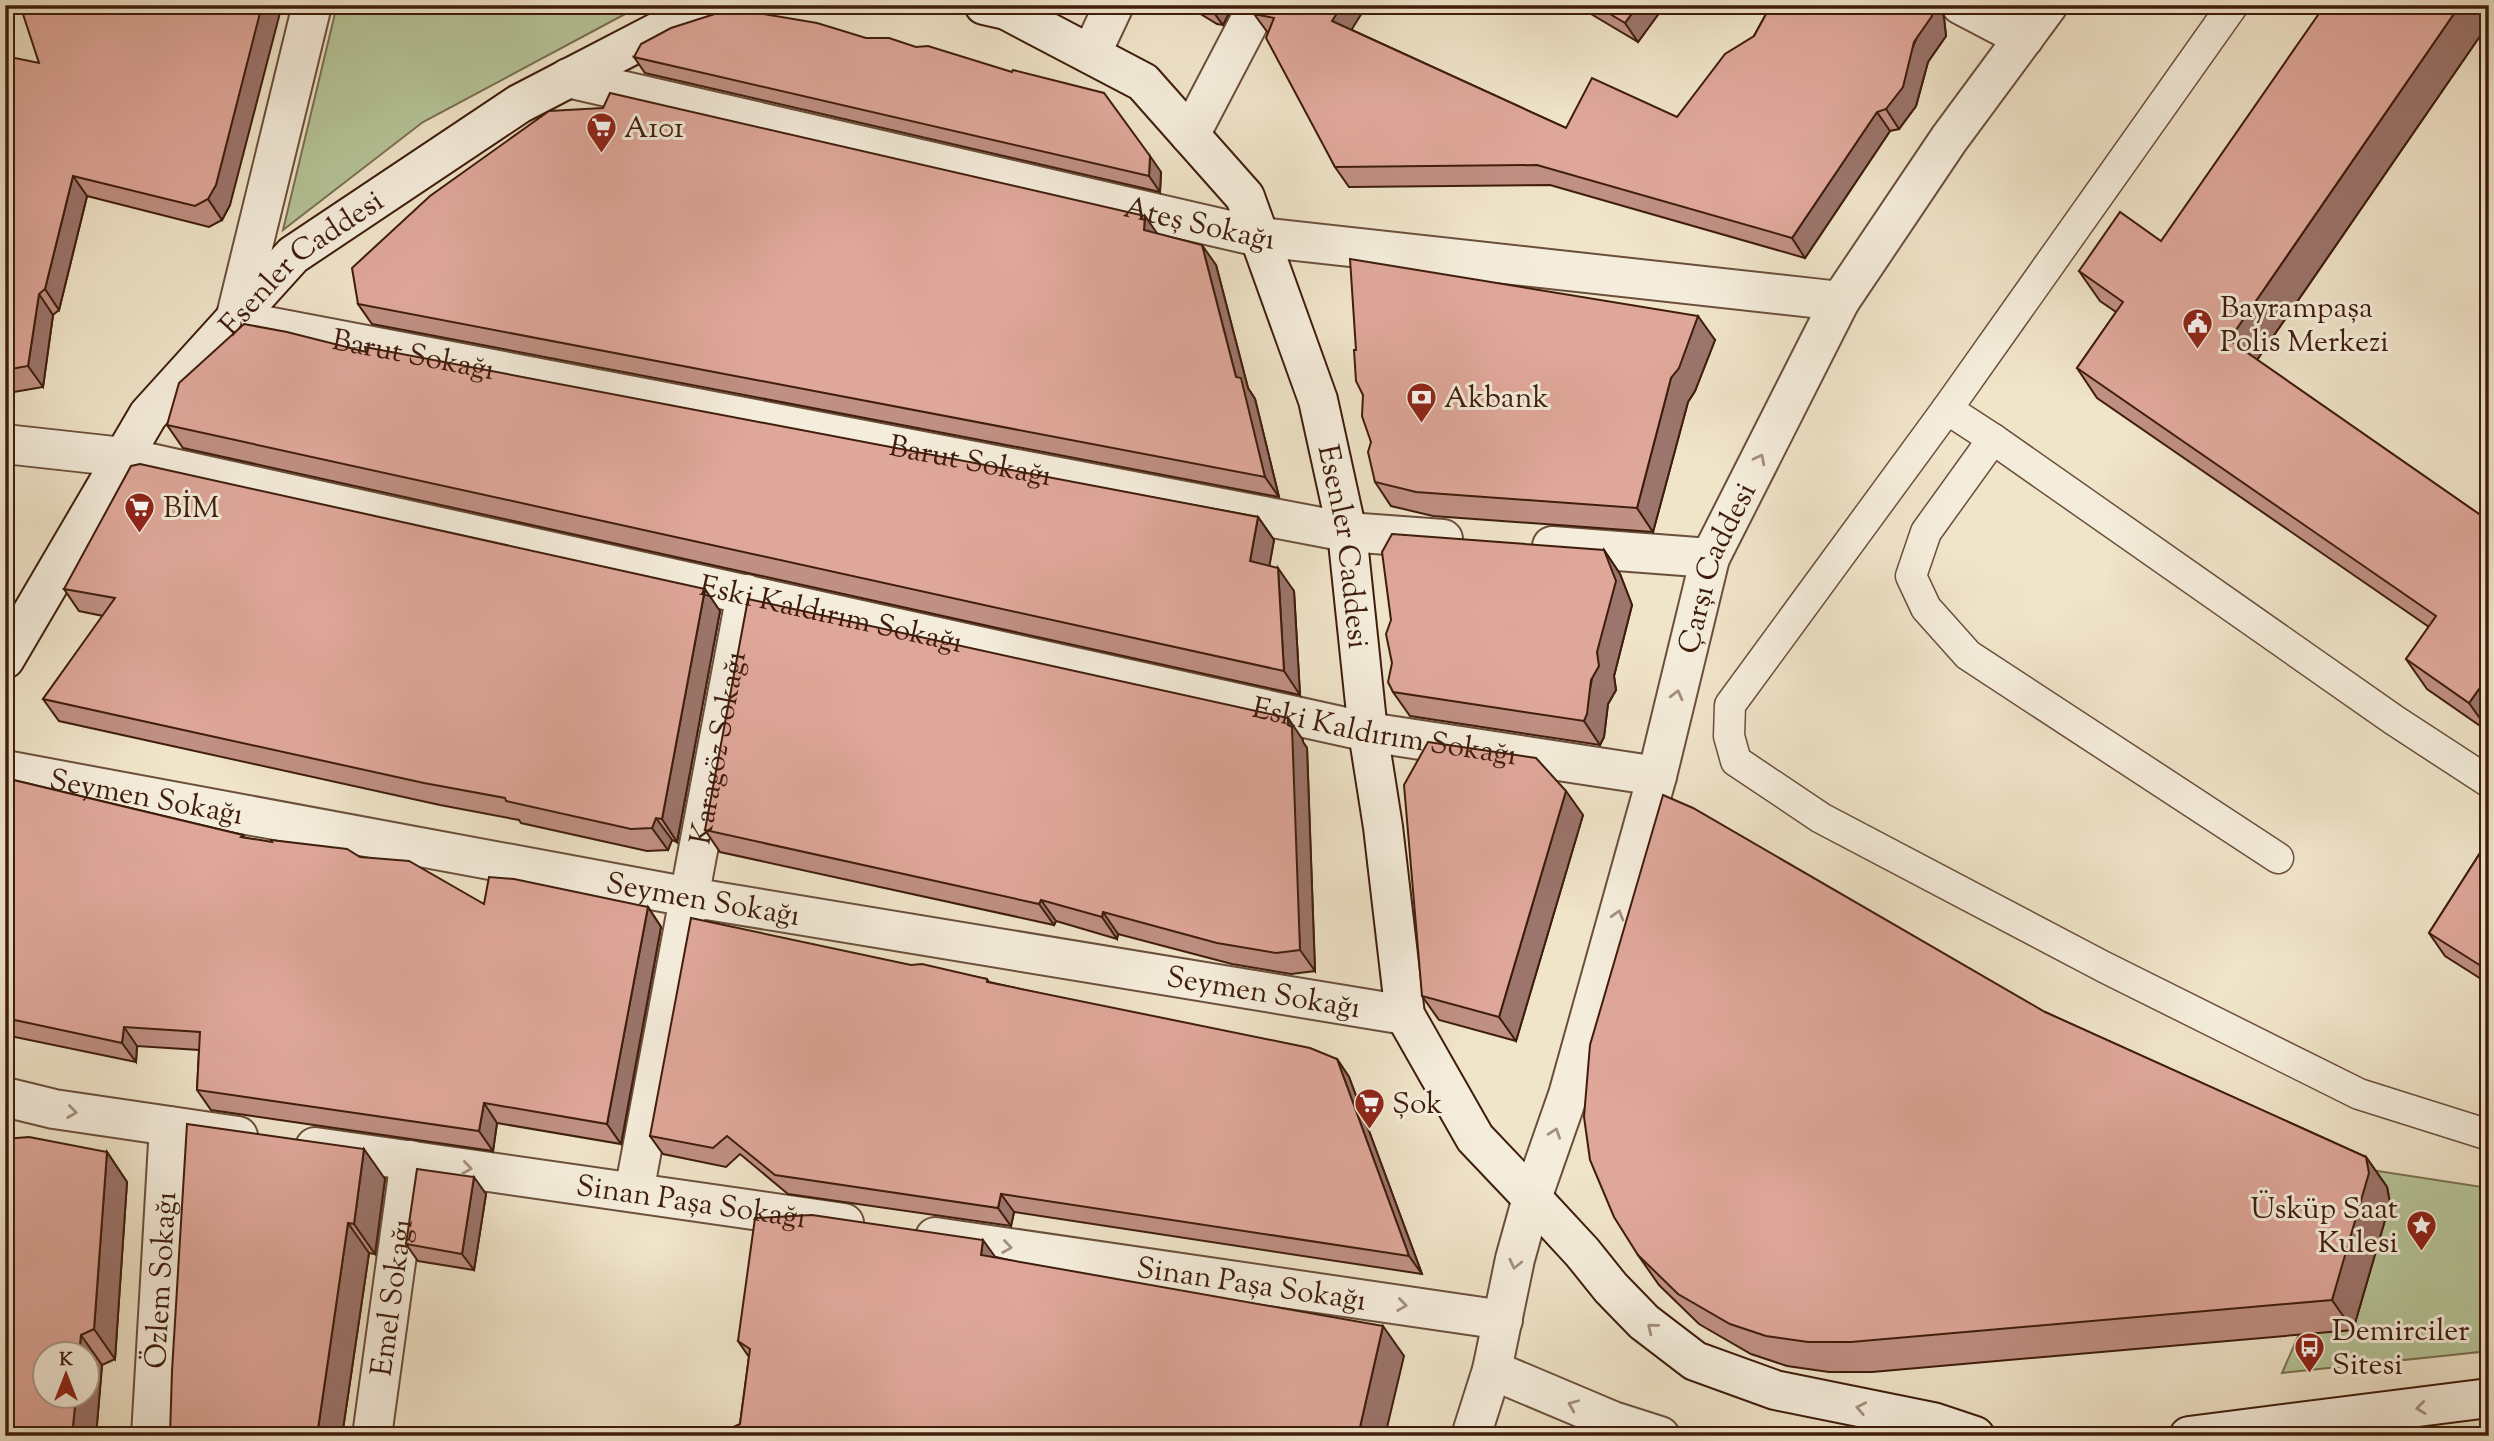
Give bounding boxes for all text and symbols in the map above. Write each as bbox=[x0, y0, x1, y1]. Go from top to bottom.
place label: A101 bbox=[624, 108, 684, 151]
supermarket icon: A101 bbox=[584, 110, 618, 154]
street label: Esenler Caddesi bbox=[211, 181, 393, 347]
street label: Ateş Sokağı bbox=[1119, 188, 1277, 263]
place label: Bayrampaşa Polis Merkezi bbox=[2220, 288, 2389, 365]
public building icon: Bayrampaşa Polis Merkezi bbox=[2180, 307, 2214, 351]
street label: Barut Sokağı bbox=[328, 320, 498, 393]
place label: Akbank bbox=[1444, 378, 1549, 421]
bank icon: Akbank bbox=[1404, 380, 1438, 424]
street label: Barut Sokağı bbox=[885, 426, 1055, 499]
street label: Esenler Caddesi bbox=[1304, 441, 1378, 651]
one-way arrow bbox=[1752, 454, 1766, 466]
street label: Çarşı Caddesi bbox=[1668, 476, 1769, 658]
place label: BİM bbox=[163, 488, 219, 531]
supermarket icon: BİM bbox=[123, 490, 157, 534]
street label: Eski Kaldırım Sokağı bbox=[695, 566, 966, 666]
street label: Karagöz Sokağı bbox=[681, 648, 759, 848]
street label: Eski Kaldırım Sokağı bbox=[1248, 688, 1520, 778]
one-way arrow bbox=[1668, 689, 1683, 701]
street label: Seymen Sokağı bbox=[46, 760, 246, 838]
street label: Seymen Sokağı bbox=[602, 863, 803, 939]
one-way arrow bbox=[1610, 909, 1624, 921]
street label: Seymen Sokağı bbox=[1163, 957, 1363, 1031]
place label: Şok bbox=[1392, 1084, 1443, 1127]
supermarket icon: Şok bbox=[1352, 1086, 1386, 1130]
one-way arrow bbox=[66, 1104, 78, 1119]
one-way arrow bbox=[1547, 1128, 1561, 1140]
one-way arrow bbox=[461, 1161, 473, 1176]
street label: Sinan Paşa Sokağı bbox=[573, 1166, 808, 1241]
place label: Üsküp Saat Kulesi bbox=[2250, 1189, 2398, 1266]
street label: Özlem Sokağı bbox=[136, 1191, 189, 1370]
place icon: Üsküp Saat Kulesi bbox=[2404, 1208, 2438, 1252]
street label: Emel Sokağı bbox=[361, 1216, 426, 1379]
one-way arrow bbox=[1001, 1240, 1013, 1255]
street label: Sinan Paşa Sokağı bbox=[1134, 1248, 1369, 1324]
one-way arrow bbox=[1508, 1258, 1523, 1270]
one-way arrow bbox=[1396, 1298, 1408, 1313]
place label: Demirciler Sitesi bbox=[2332, 1311, 2470, 1388]
one-way arrow bbox=[1647, 1324, 1660, 1336]
bus stop icon: Demirciler Sitesi bbox=[2292, 1330, 2326, 1374]
north arrow bbox=[32, 1340, 102, 1410]
text: K bbox=[59, 1347, 73, 1374]
one-way arrow bbox=[1568, 1399, 1580, 1413]
one-way arrow bbox=[2415, 1400, 2427, 1415]
one-way arrow bbox=[1855, 1402, 1867, 1417]

